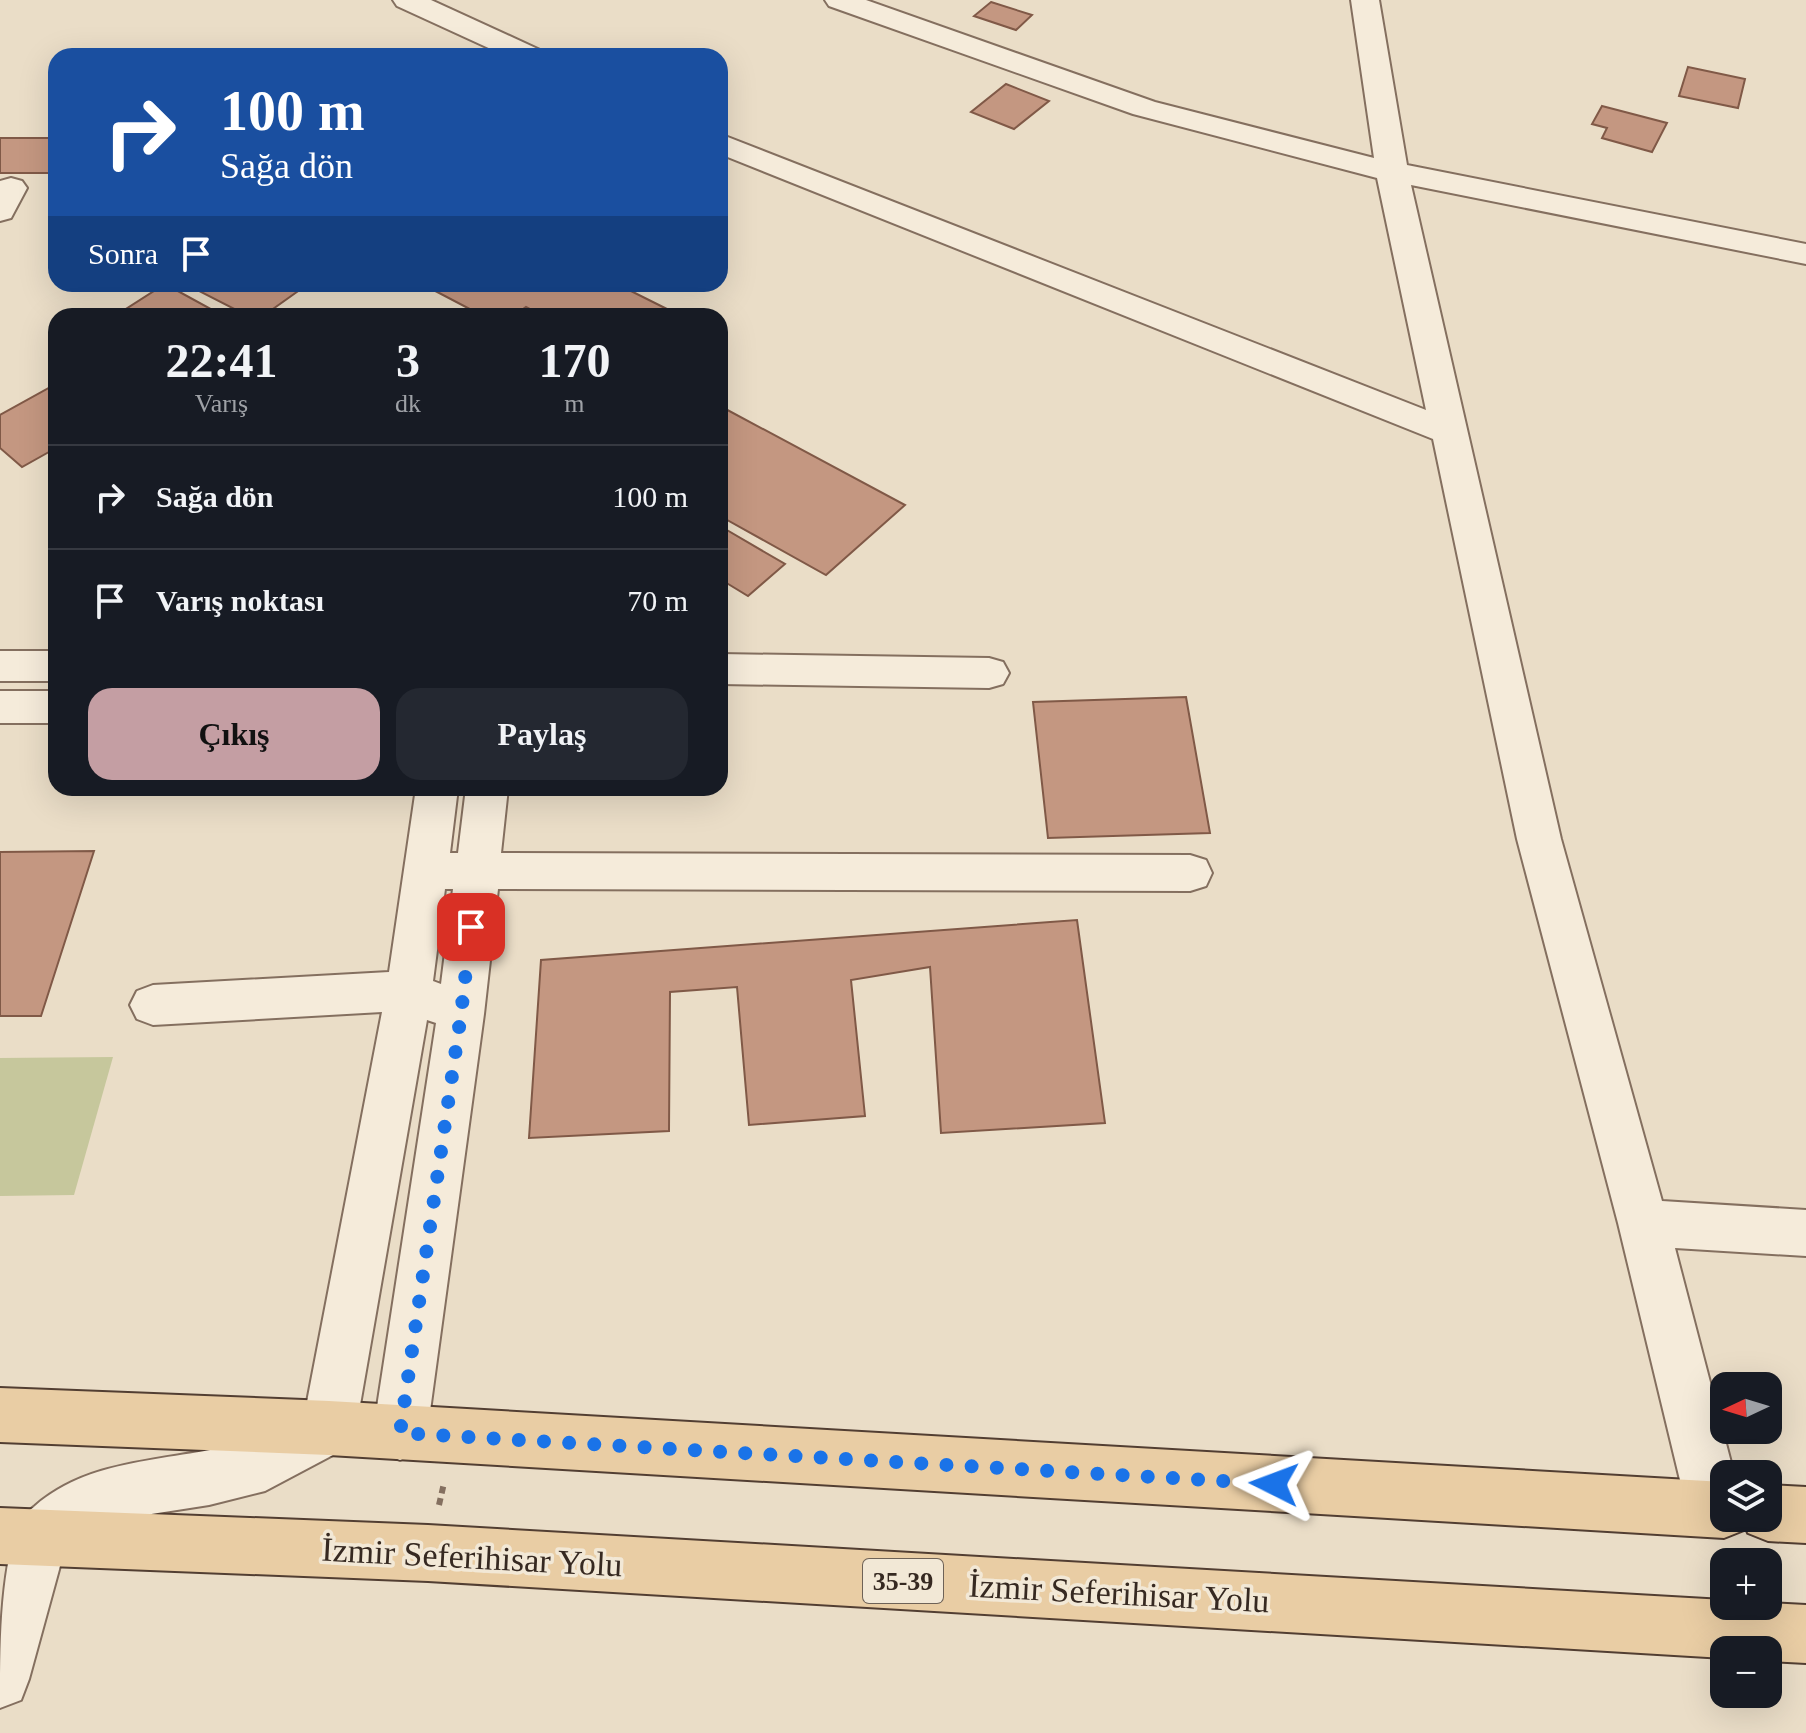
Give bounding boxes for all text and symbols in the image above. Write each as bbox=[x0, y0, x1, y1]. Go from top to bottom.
icon: right bbox=[88, 80, 192, 184]
text: 100 m bbox=[220, 80, 365, 142]
text: Sağa dön bbox=[220, 146, 353, 186]
icon: arrive bbox=[174, 232, 218, 276]
text: Sonra bbox=[88, 237, 158, 270]
text: 22:41 bbox=[166, 334, 277, 387]
text: 3 bbox=[396, 334, 420, 387]
text: 170 bbox=[538, 334, 610, 387]
text: Varış bbox=[195, 389, 248, 418]
text: dk bbox=[395, 389, 421, 418]
text: m bbox=[564, 389, 585, 418]
icon: right bbox=[88, 475, 132, 519]
text: Sağa dön bbox=[156, 480, 274, 513]
text: 100 m bbox=[612, 480, 688, 513]
icon: arrive bbox=[88, 579, 132, 623]
text: Varış noktası bbox=[156, 584, 324, 617]
text: 70 m bbox=[627, 584, 688, 617]
button: Çıkış bbox=[88, 688, 380, 780]
button: Paylaş bbox=[396, 688, 688, 780]
pin bbox=[437, 893, 505, 961]
icon: arrive bbox=[449, 905, 493, 949]
north arrow bbox=[1710, 1372, 1782, 1444]
map controls bbox=[1710, 1372, 1782, 1708]
position arrow bbox=[1232, 1442, 1316, 1526]
button: layers bbox=[1710, 1460, 1782, 1532]
street label: İzmir Seferihisar Yolu bbox=[321, 1531, 623, 1583]
button: + bbox=[1710, 1548, 1782, 1620]
road number: 35-39 bbox=[863, 1559, 943, 1603]
street label: İzmir Seferihisar Yolu bbox=[968, 1567, 1270, 1619]
button: − bbox=[1710, 1636, 1782, 1708]

